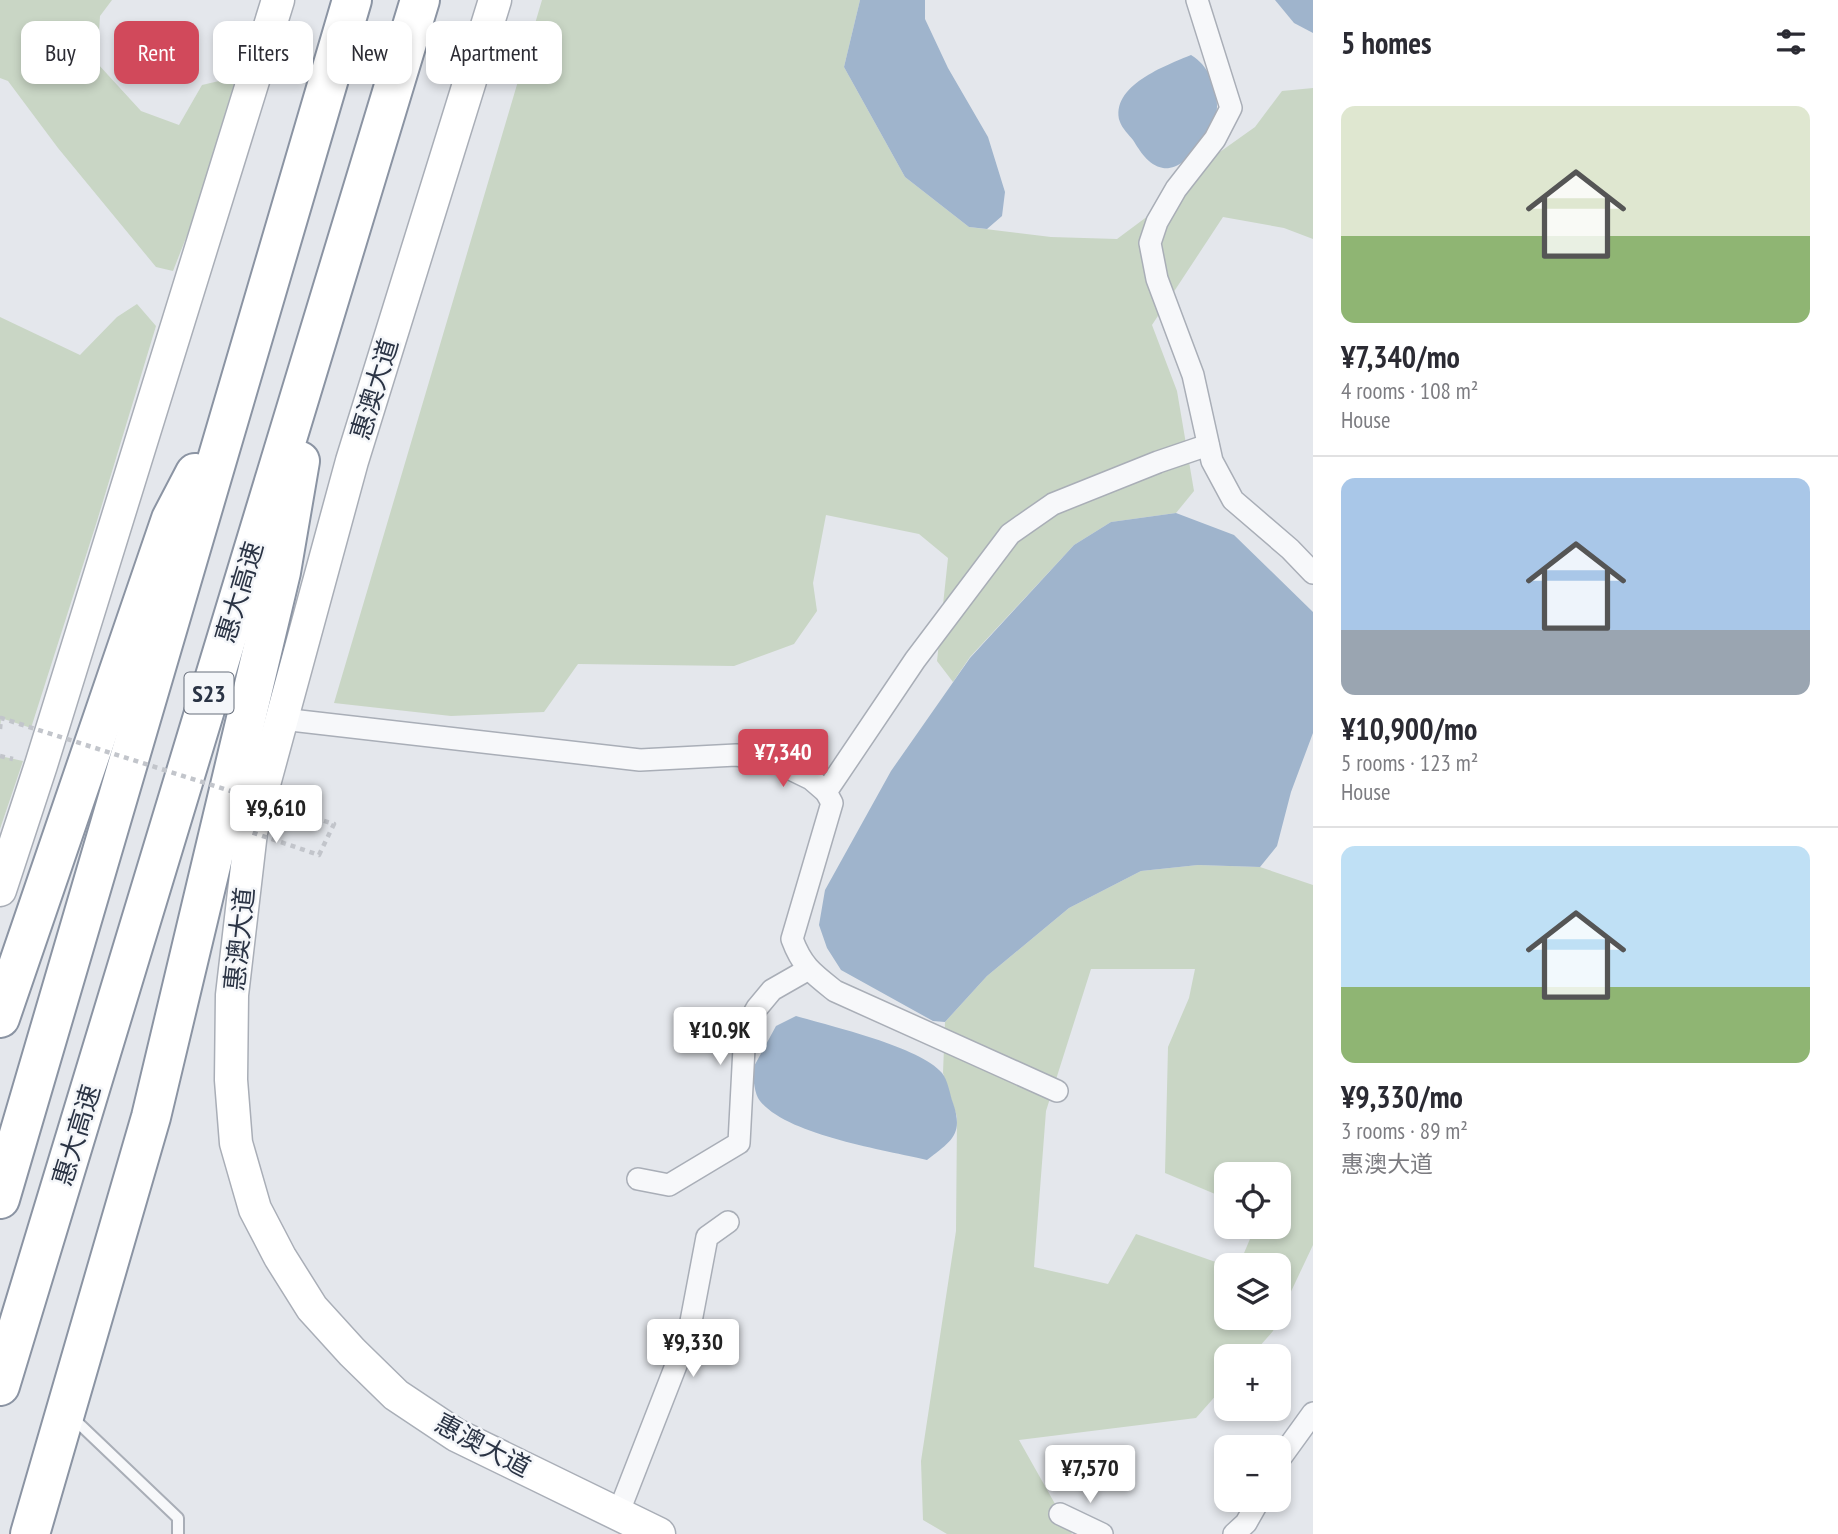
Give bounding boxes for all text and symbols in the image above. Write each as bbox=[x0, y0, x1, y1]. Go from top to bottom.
chip: Buy bbox=[21, 21, 100, 84]
chip: Rent bbox=[114, 21, 199, 84]
chip: Filters bbox=[213, 21, 313, 84]
chip: New bbox=[327, 21, 412, 84]
chip: Apartment bbox=[426, 21, 562, 84]
text: 5 homes bbox=[1341, 23, 1432, 62]
icon: filters bbox=[1772, 23, 1810, 61]
icon: home bbox=[1513, 151, 1639, 277]
street label: 惠澳大道 bbox=[343, 334, 405, 444]
text: ¥7,340/mo bbox=[1341, 337, 1460, 376]
text: 4 rooms · 108 m² bbox=[1341, 376, 1478, 405]
text: House bbox=[1341, 405, 1391, 434]
icon: home bbox=[1513, 523, 1639, 649]
street label: 惠大高速 bbox=[208, 537, 270, 647]
road number: S23 bbox=[184, 672, 234, 714]
text: ¥10,900/mo bbox=[1341, 709, 1477, 748]
pin: ¥7,340 bbox=[726, 730, 840, 789]
text: ¥7,340 bbox=[754, 737, 812, 766]
text: 5 rooms · 123 m² bbox=[1341, 748, 1478, 777]
text: House bbox=[1341, 777, 1391, 806]
pin: ¥9,610 bbox=[219, 786, 333, 845]
text: ¥9,610 bbox=[246, 793, 306, 822]
street label: 惠澳大道 bbox=[217, 886, 261, 992]
icon: home bbox=[1513, 892, 1639, 1018]
pin: ¥10.9K bbox=[663, 1007, 777, 1067]
text: ¥10.9K bbox=[690, 1015, 750, 1044]
text: ¥9,330/mo bbox=[1341, 1077, 1463, 1116]
street label: 惠大高速 bbox=[45, 1080, 107, 1190]
text: 3 rooms · 89 m² bbox=[1341, 1116, 1468, 1145]
text: 惠澳大道 bbox=[1341, 1149, 1433, 1178]
map controls bbox=[1214, 1162, 1291, 1512]
button: locate bbox=[1214, 1162, 1291, 1239]
button: layers bbox=[1214, 1253, 1291, 1330]
pin: ¥9,330 bbox=[636, 1320, 750, 1379]
text: ¥9,330 bbox=[663, 1327, 723, 1356]
button: + bbox=[1214, 1344, 1291, 1421]
street label: 惠澳大道 bbox=[429, 1406, 537, 1484]
button: − bbox=[1214, 1435, 1291, 1512]
pin: ¥7,570 bbox=[1033, 1446, 1147, 1505]
text: ¥7,570 bbox=[1061, 1453, 1119, 1482]

